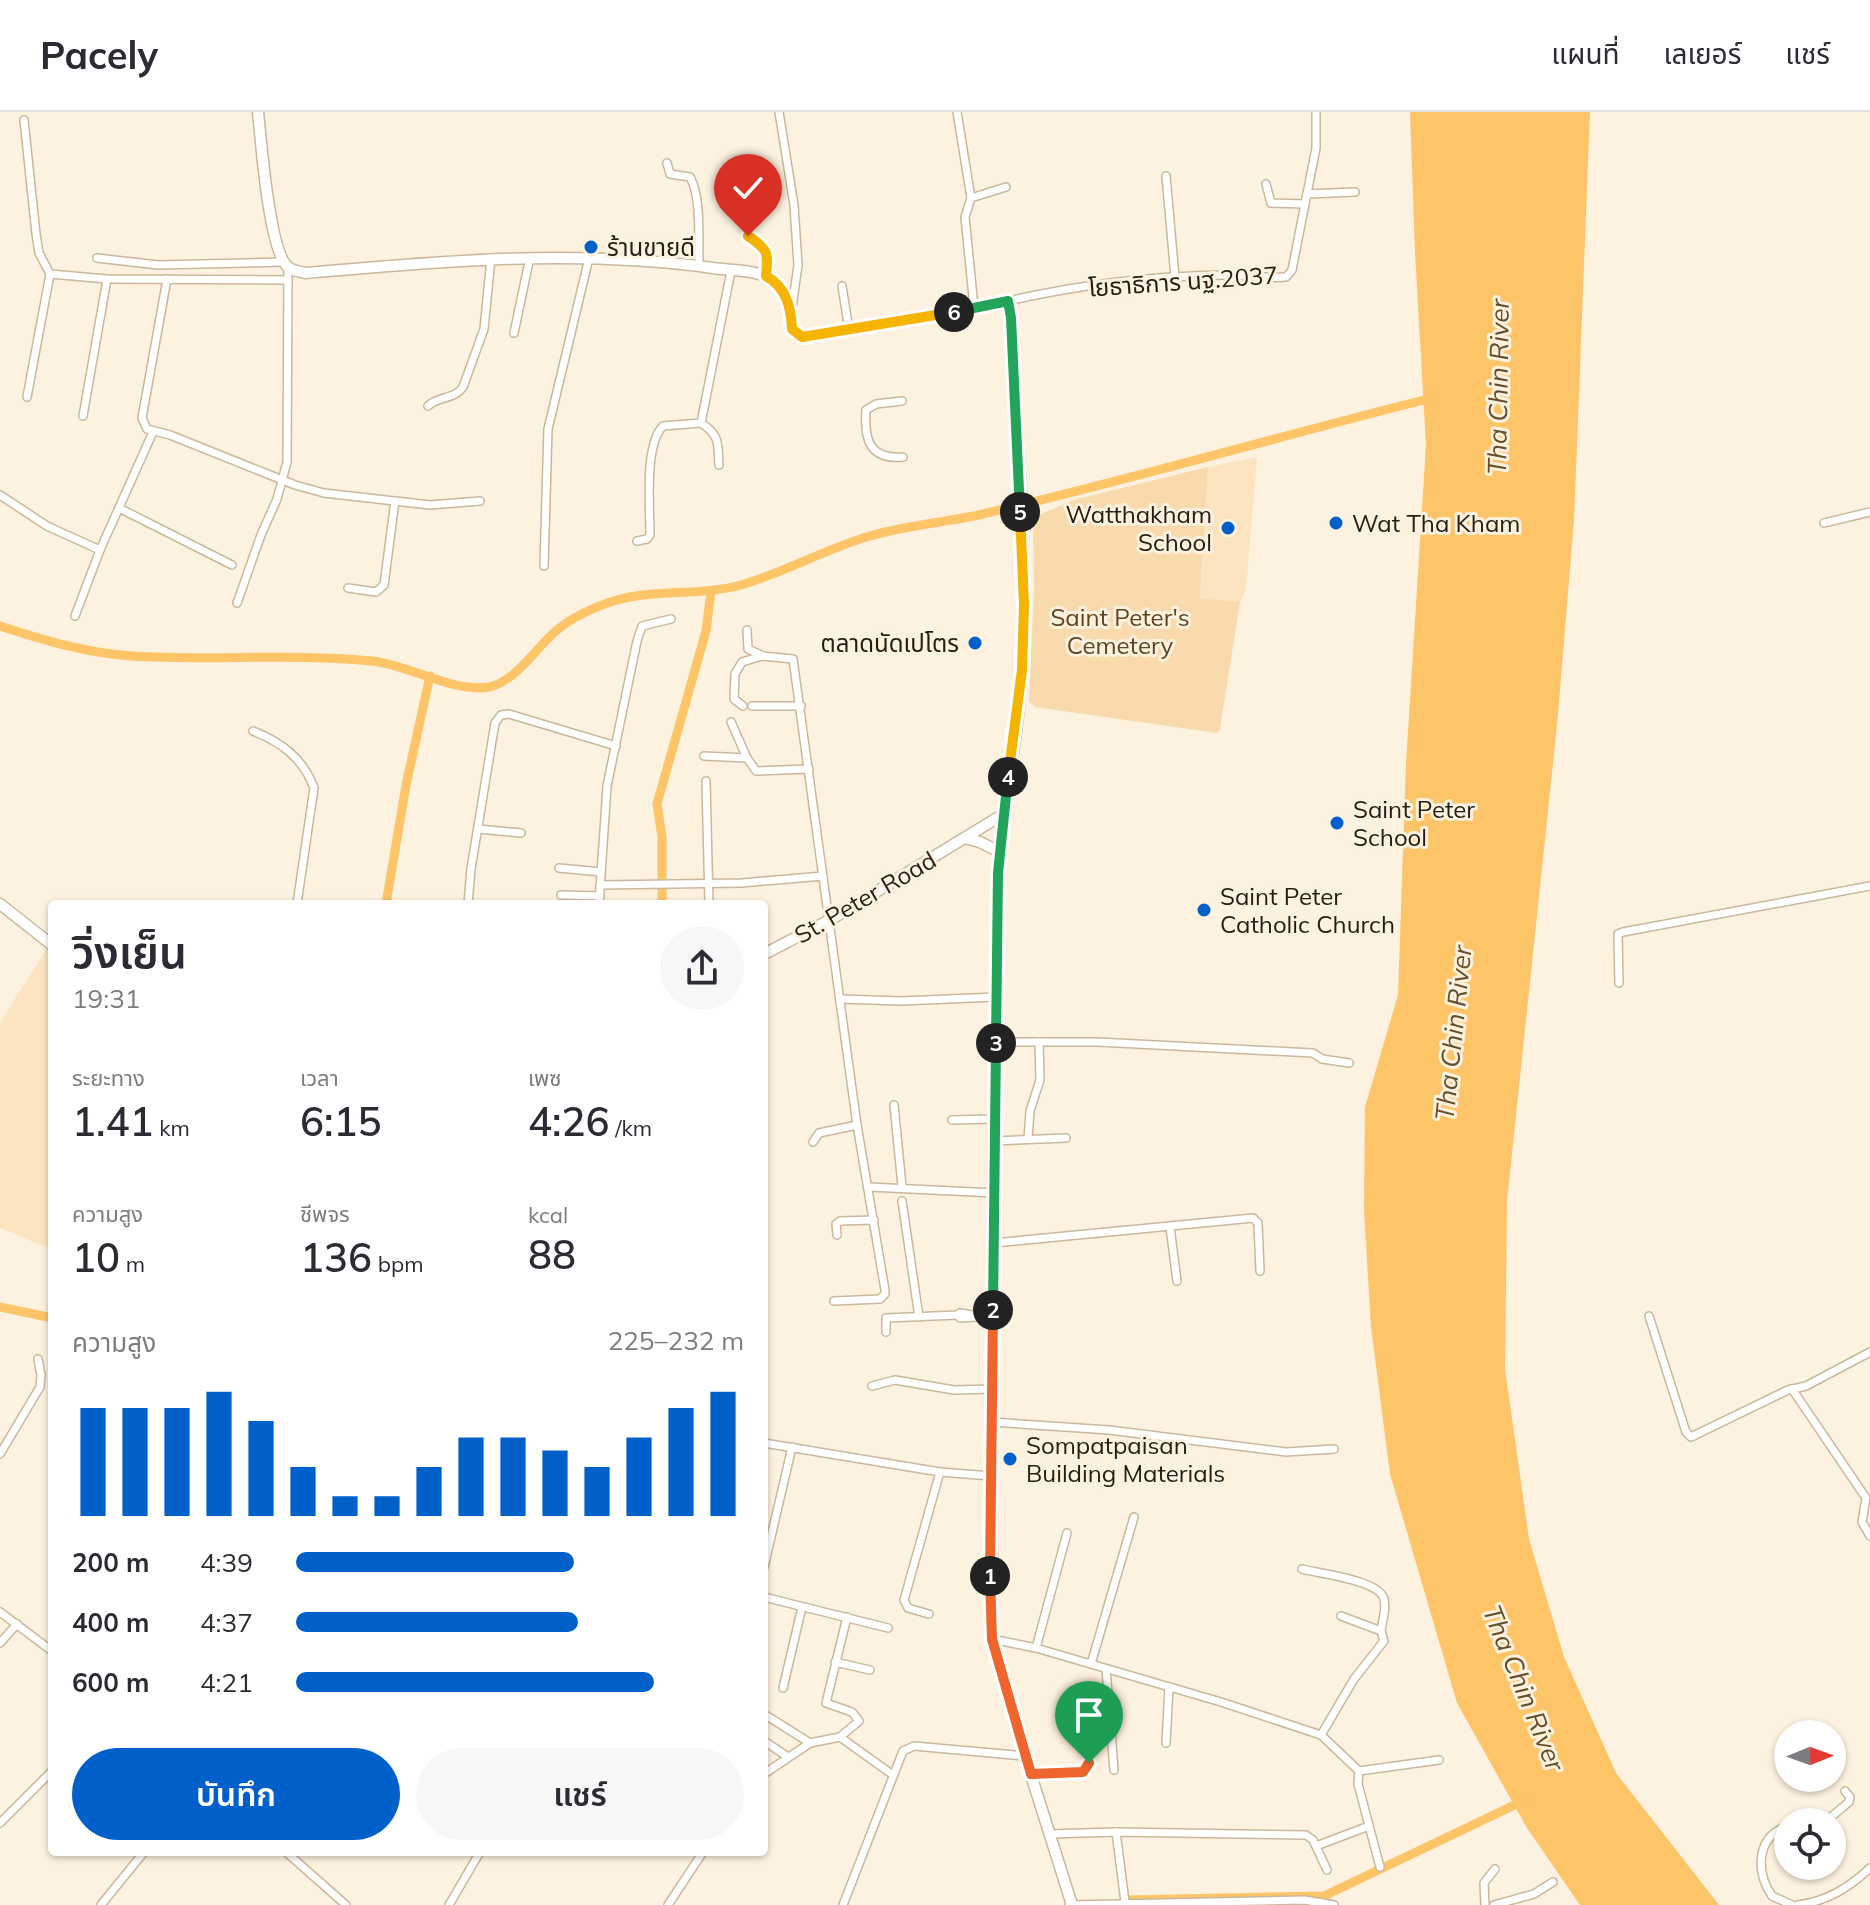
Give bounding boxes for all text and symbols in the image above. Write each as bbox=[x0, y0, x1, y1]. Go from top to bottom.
text: Pacely bbox=[40, 31, 158, 79]
text: แผนที่ bbox=[1551, 36, 1620, 71]
text: เลเยอร์ bbox=[1664, 36, 1741, 71]
text: แชร์ bbox=[1785, 36, 1830, 71]
pin bbox=[714, 154, 782, 236]
icon: check bbox=[726, 166, 770, 210]
place label: ร้านขายดี bbox=[607, 232, 695, 262]
marker: ร้านขายดี bbox=[582, 238, 600, 256]
street label: โยธาธิการ นฐ.2037 bbox=[1087, 259, 1279, 303]
pin: 6 bbox=[934, 292, 974, 332]
water label: Tha Chin River bbox=[1480, 297, 1516, 475]
text: 6 bbox=[947, 298, 961, 326]
pin: 5 bbox=[1000, 492, 1040, 532]
text: 5 bbox=[1013, 498, 1027, 526]
place label: Watthakham School bbox=[1065, 499, 1212, 557]
place label: Wat Tha Kham bbox=[1352, 508, 1520, 538]
marker: Wat Tha Kham bbox=[1327, 514, 1345, 532]
marker: Watthakham School bbox=[1219, 519, 1237, 537]
park label: Saint Peter's Cemetery bbox=[1050, 602, 1190, 660]
place label: ตลาดนัดเปโตร bbox=[821, 628, 959, 658]
marker: ตลาดนัดเปโตร bbox=[966, 634, 984, 652]
pin: 4 bbox=[988, 757, 1028, 797]
text: 4 bbox=[1001, 763, 1015, 791]
place label: Saint Peter School bbox=[1353, 794, 1475, 852]
marker: Saint Peter School bbox=[1328, 814, 1346, 832]
street label: St. Peter Road bbox=[789, 844, 941, 950]
place label: Saint Peter Catholic Church bbox=[1220, 881, 1395, 939]
marker: Saint Peter Catholic Church bbox=[1195, 901, 1213, 919]
text: วิ่งเย็น bbox=[72, 924, 187, 979]
button: share bbox=[660, 926, 744, 1010]
water label: Tha Chin River bbox=[1427, 942, 1479, 1122]
text: 19:31 bbox=[72, 982, 140, 1015]
pin: 3 bbox=[976, 1023, 1016, 1063]
text: 3 bbox=[989, 1029, 1003, 1057]
text: ระยะทาง bbox=[72, 1064, 145, 1092]
text: เวลา bbox=[300, 1064, 339, 1092]
text: เพซ bbox=[528, 1064, 562, 1092]
text: 1.41 bbox=[72, 1096, 153, 1146]
text: 6:15 bbox=[300, 1096, 381, 1146]
text: 4:26 bbox=[528, 1096, 609, 1146]
text: km bbox=[153, 1114, 190, 1142]
text: /km bbox=[609, 1114, 652, 1142]
text: ความสูง bbox=[72, 1200, 143, 1228]
text: ชีพจร bbox=[300, 1200, 350, 1228]
text: kcal bbox=[528, 1201, 568, 1229]
text: 88 bbox=[528, 1229, 576, 1279]
text: 10 bbox=[72, 1232, 120, 1282]
text: 136 bbox=[300, 1232, 372, 1282]
text: m bbox=[120, 1250, 145, 1278]
text: bpm bbox=[372, 1250, 423, 1278]
pin: 2 bbox=[973, 1290, 1013, 1330]
text: 2 bbox=[986, 1296, 1000, 1324]
text: 225–232 m bbox=[608, 1324, 744, 1357]
text: ความสูง bbox=[72, 1326, 156, 1359]
place label: Sompatpaisan Building Materials bbox=[1026, 1430, 1225, 1488]
marker: Sompatpaisan Building Materials bbox=[1001, 1450, 1019, 1468]
text: 200 m bbox=[72, 1546, 149, 1579]
text: 4:39 bbox=[200, 1546, 253, 1579]
pin: 1 bbox=[970, 1556, 1010, 1596]
text: 1 bbox=[983, 1562, 997, 1590]
water label: Tha Chin River bbox=[1476, 1600, 1573, 1777]
text: 400 m bbox=[72, 1606, 149, 1639]
text: 4:37 bbox=[200, 1606, 253, 1639]
text: 600 m bbox=[72, 1666, 149, 1699]
text: 4:21 bbox=[200, 1666, 253, 1699]
pin bbox=[1055, 1681, 1123, 1763]
icon: arrive bbox=[1067, 1693, 1111, 1737]
north arrow bbox=[1774, 1720, 1846, 1792]
map controls bbox=[1774, 1720, 1846, 1880]
button: บันทึก bbox=[72, 1748, 400, 1840]
button: แชร์ bbox=[416, 1748, 744, 1840]
button: locate bbox=[1774, 1808, 1846, 1880]

